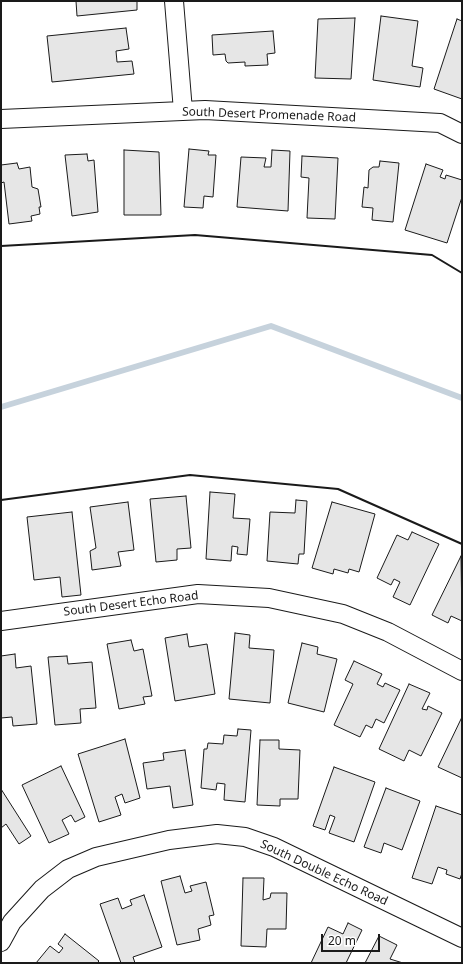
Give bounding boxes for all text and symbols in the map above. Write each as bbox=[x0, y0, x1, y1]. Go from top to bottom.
street label: South Desert Promenade Road bbox=[182, 105, 356, 125]
street label: South Desert Echo Road bbox=[63, 589, 199, 619]
street label: South Double Echo Road bbox=[258, 837, 390, 909]
scale bar bbox=[323, 926, 382, 952]
text: 20 m bbox=[328, 932, 356, 949]

